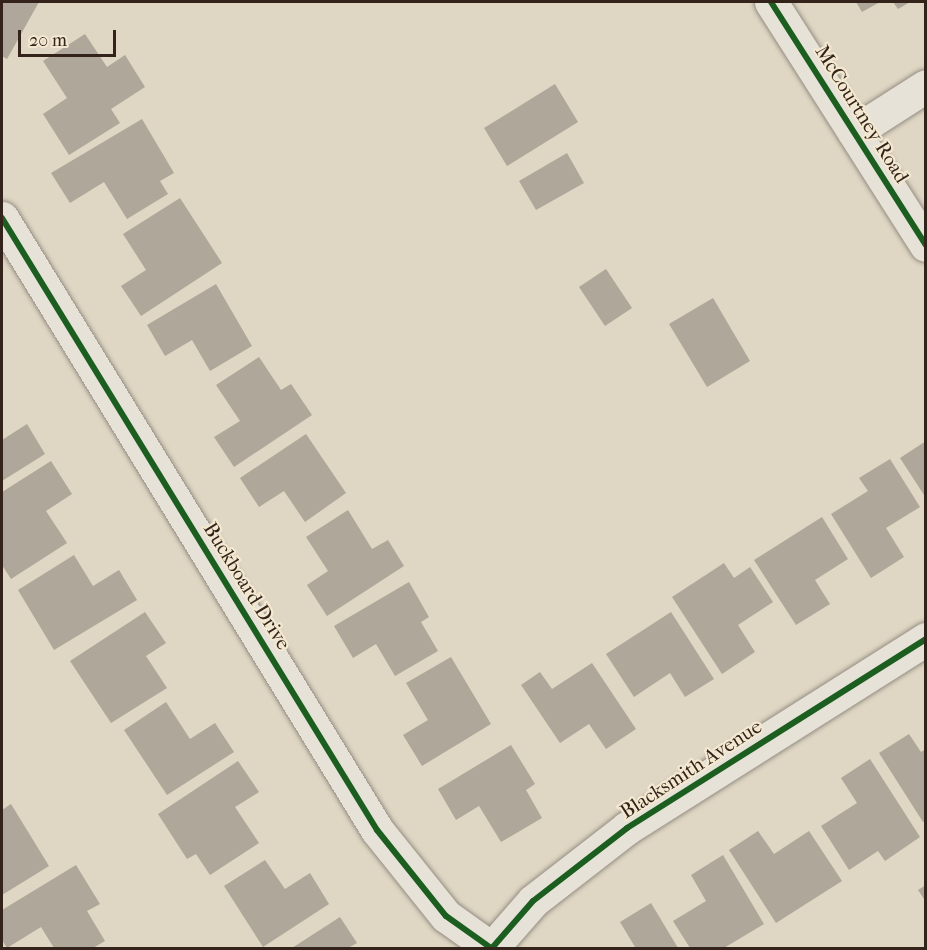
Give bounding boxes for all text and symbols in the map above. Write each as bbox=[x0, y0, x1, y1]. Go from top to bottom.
scale bar bbox=[21, 18, 118, 56]
text: 20 m bbox=[29, 30, 67, 51]
street label: McCourtney Road bbox=[810, 41, 914, 187]
street label: Buckboard Drive bbox=[198, 518, 296, 654]
street label: Blacksmith Avenue bbox=[616, 714, 766, 824]

